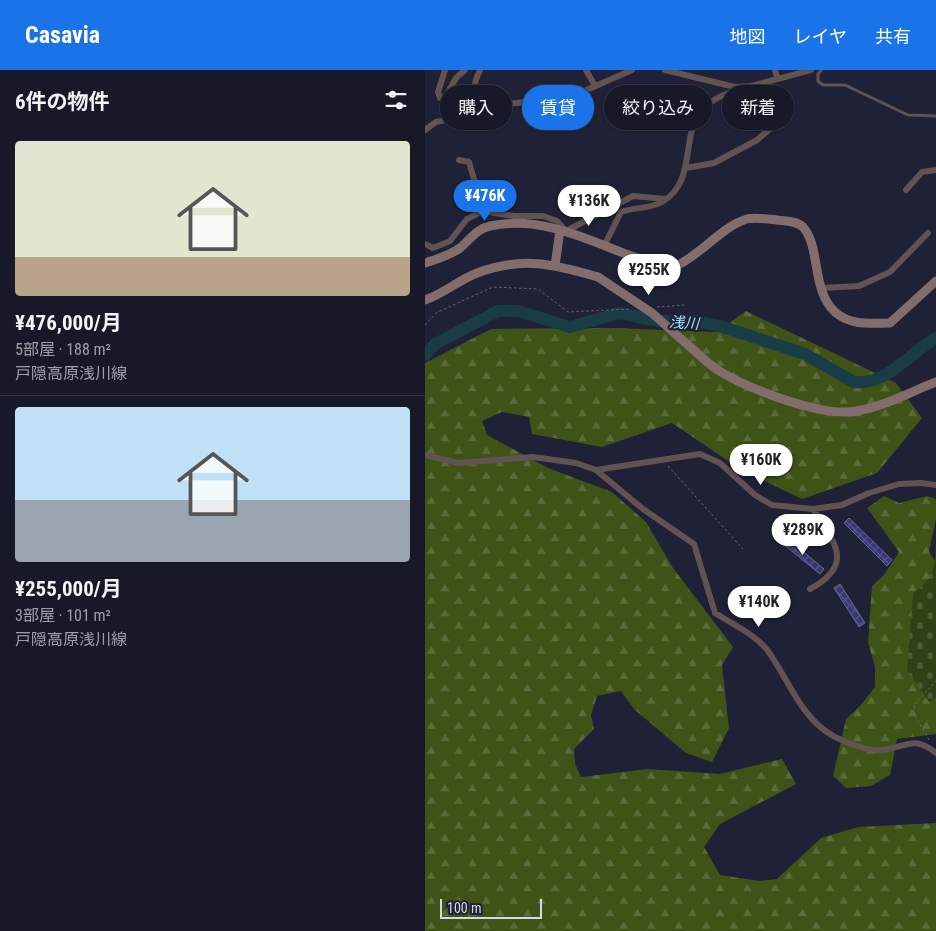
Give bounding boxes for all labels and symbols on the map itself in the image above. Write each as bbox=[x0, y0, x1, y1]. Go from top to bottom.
pin: ¥476K bbox=[450, 180, 520, 222]
pin: ¥136K bbox=[554, 184, 624, 227]
pin: ¥255K bbox=[614, 254, 684, 296]
water label: 浅川 bbox=[668, 313, 702, 333]
pin: ¥160K bbox=[726, 444, 796, 486]
pin: ¥289K bbox=[768, 514, 838, 556]
pin: ¥140K bbox=[724, 586, 794, 628]
scale bar bbox=[440, 896, 543, 919]

